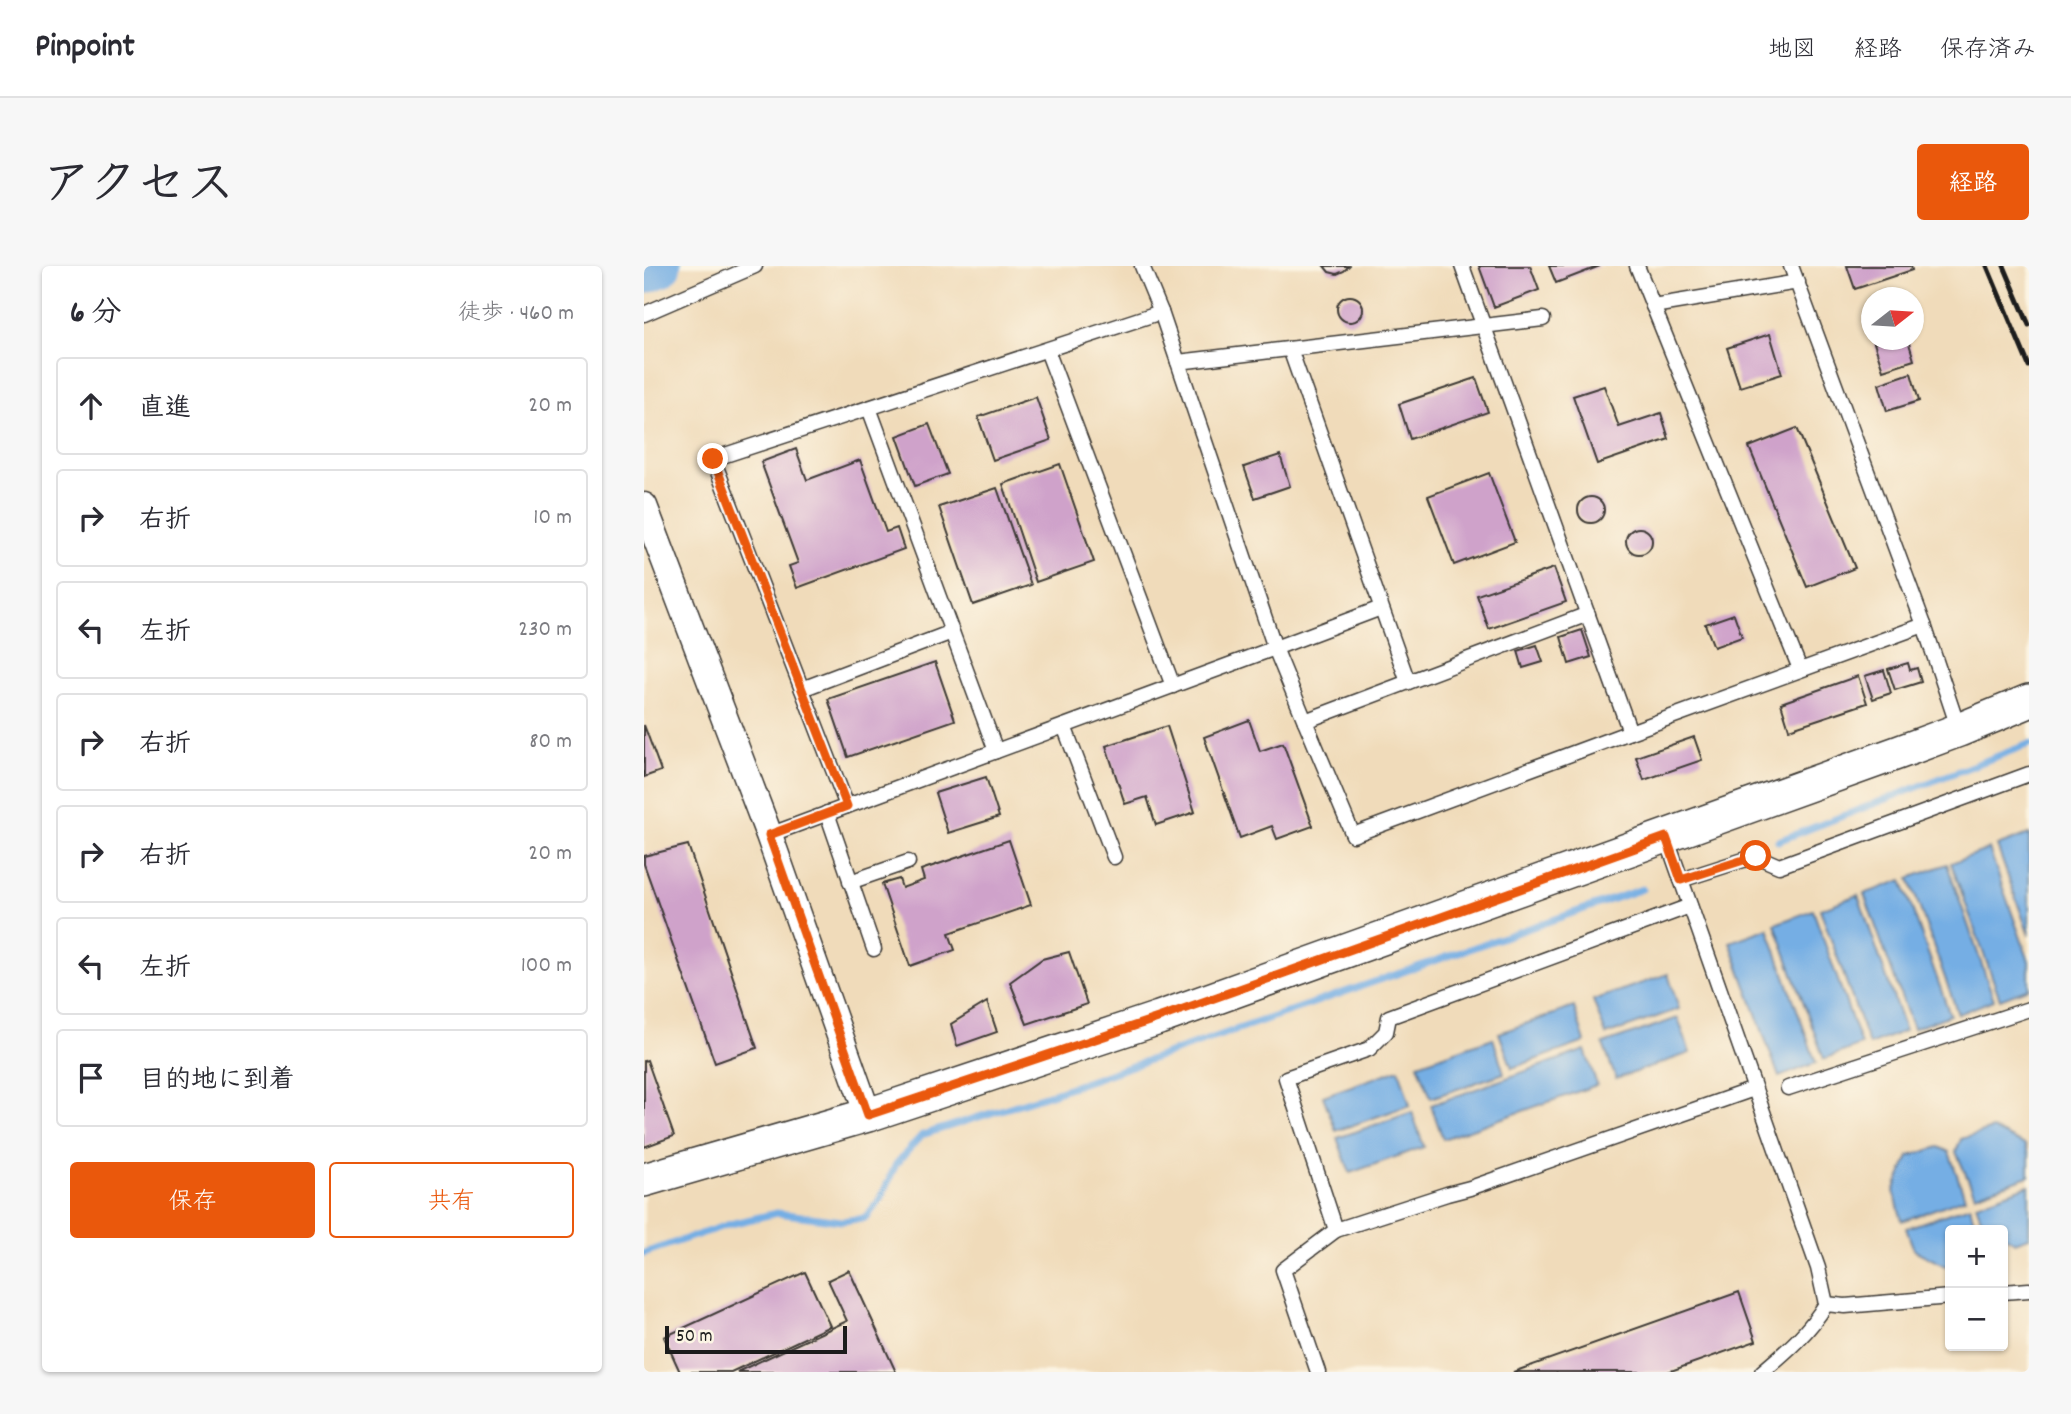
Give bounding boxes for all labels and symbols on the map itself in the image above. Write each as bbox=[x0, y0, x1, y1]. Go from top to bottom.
north arrow bbox=[1861, 287, 1924, 350]
route end bbox=[697, 443, 728, 474]
route start bbox=[1740, 840, 1771, 871]
scale bar bbox=[665, 1323, 847, 1355]

